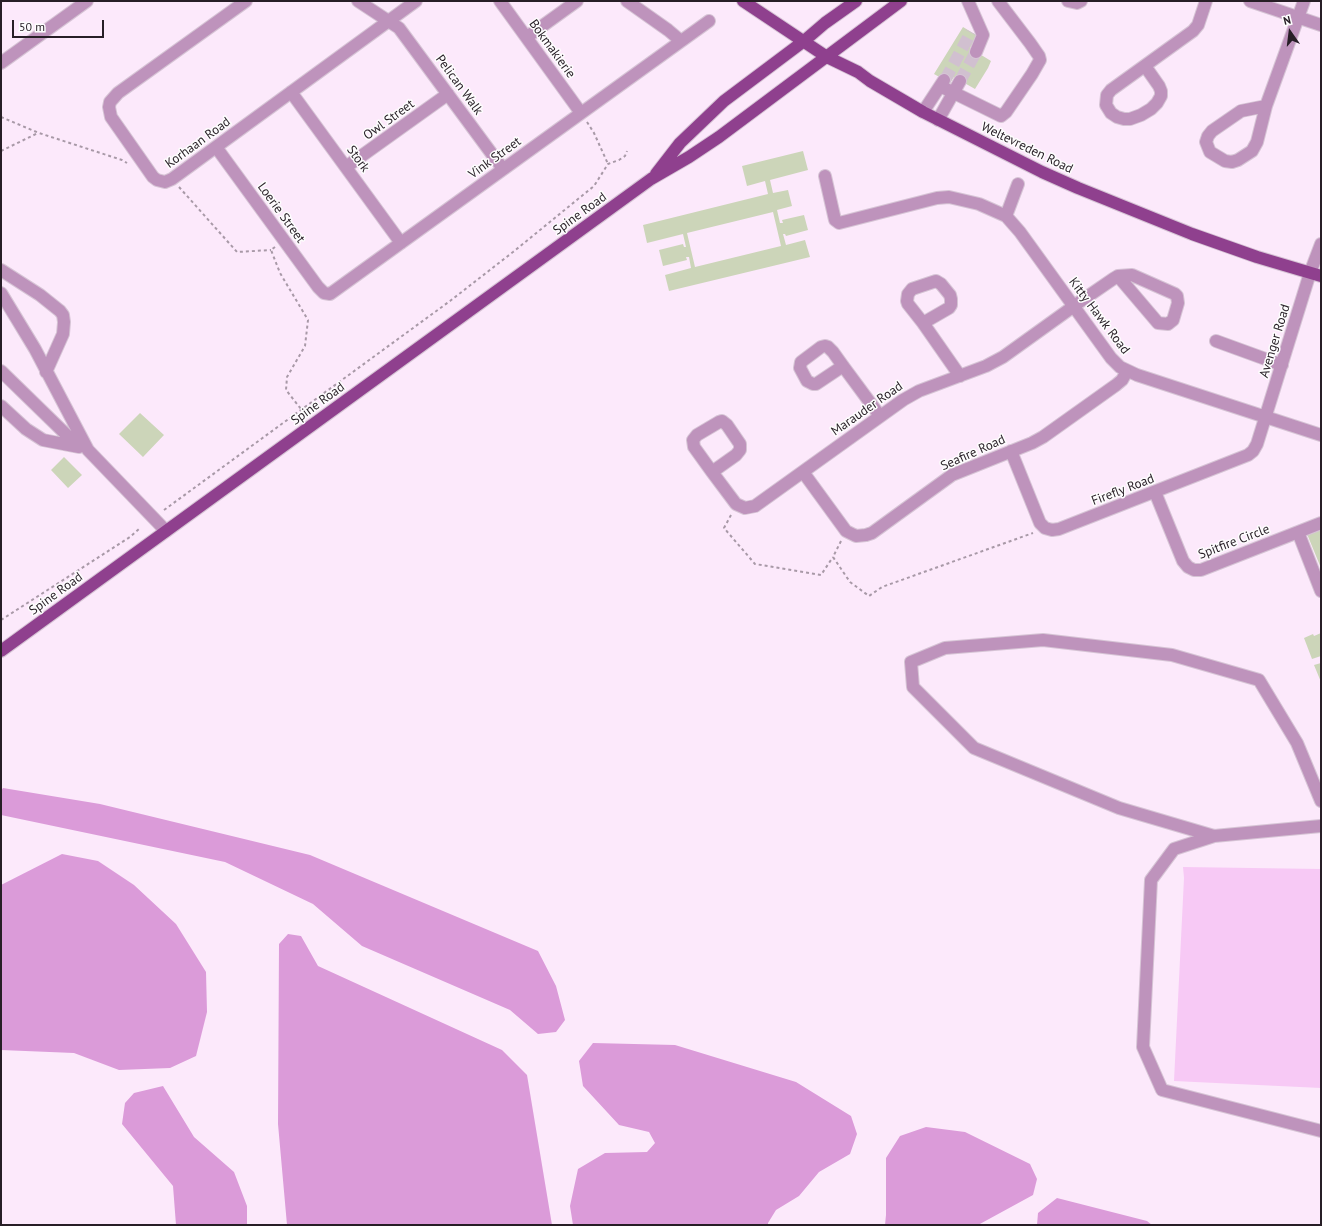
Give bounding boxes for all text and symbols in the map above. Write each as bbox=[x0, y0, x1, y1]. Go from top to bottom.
scale bar bbox=[14, 12, 106, 38]
north arrow bbox=[1270, 12, 1310, 52]
text: N bbox=[1282, 13, 1292, 28]
street label: Bokmakierie bbox=[526, 17, 578, 81]
text: 50 m bbox=[19, 19, 45, 34]
street label: Pelican Walk bbox=[432, 52, 486, 118]
street label: Owl Street bbox=[361, 96, 417, 144]
street label: Korhaan Road bbox=[162, 114, 234, 172]
street label: Weltevreden Road bbox=[979, 119, 1075, 177]
street label: Vink Street bbox=[466, 134, 524, 182]
street label: Stork bbox=[343, 143, 373, 175]
street label: Loerie Street bbox=[254, 180, 308, 246]
street label: Spine Road bbox=[550, 189, 610, 239]
street label: Kitty Hawk Road bbox=[1065, 275, 1133, 357]
street label: Avenger Road bbox=[1256, 302, 1294, 380]
street label: Spine Road bbox=[288, 379, 348, 429]
street label: Marauder Road bbox=[828, 379, 906, 439]
street label: Seafire Road bbox=[938, 432, 1008, 474]
street label: Firefly Road bbox=[1089, 471, 1157, 509]
street label: Spitfire Circle bbox=[1196, 521, 1272, 563]
street label: Spine Road bbox=[26, 569, 86, 619]

